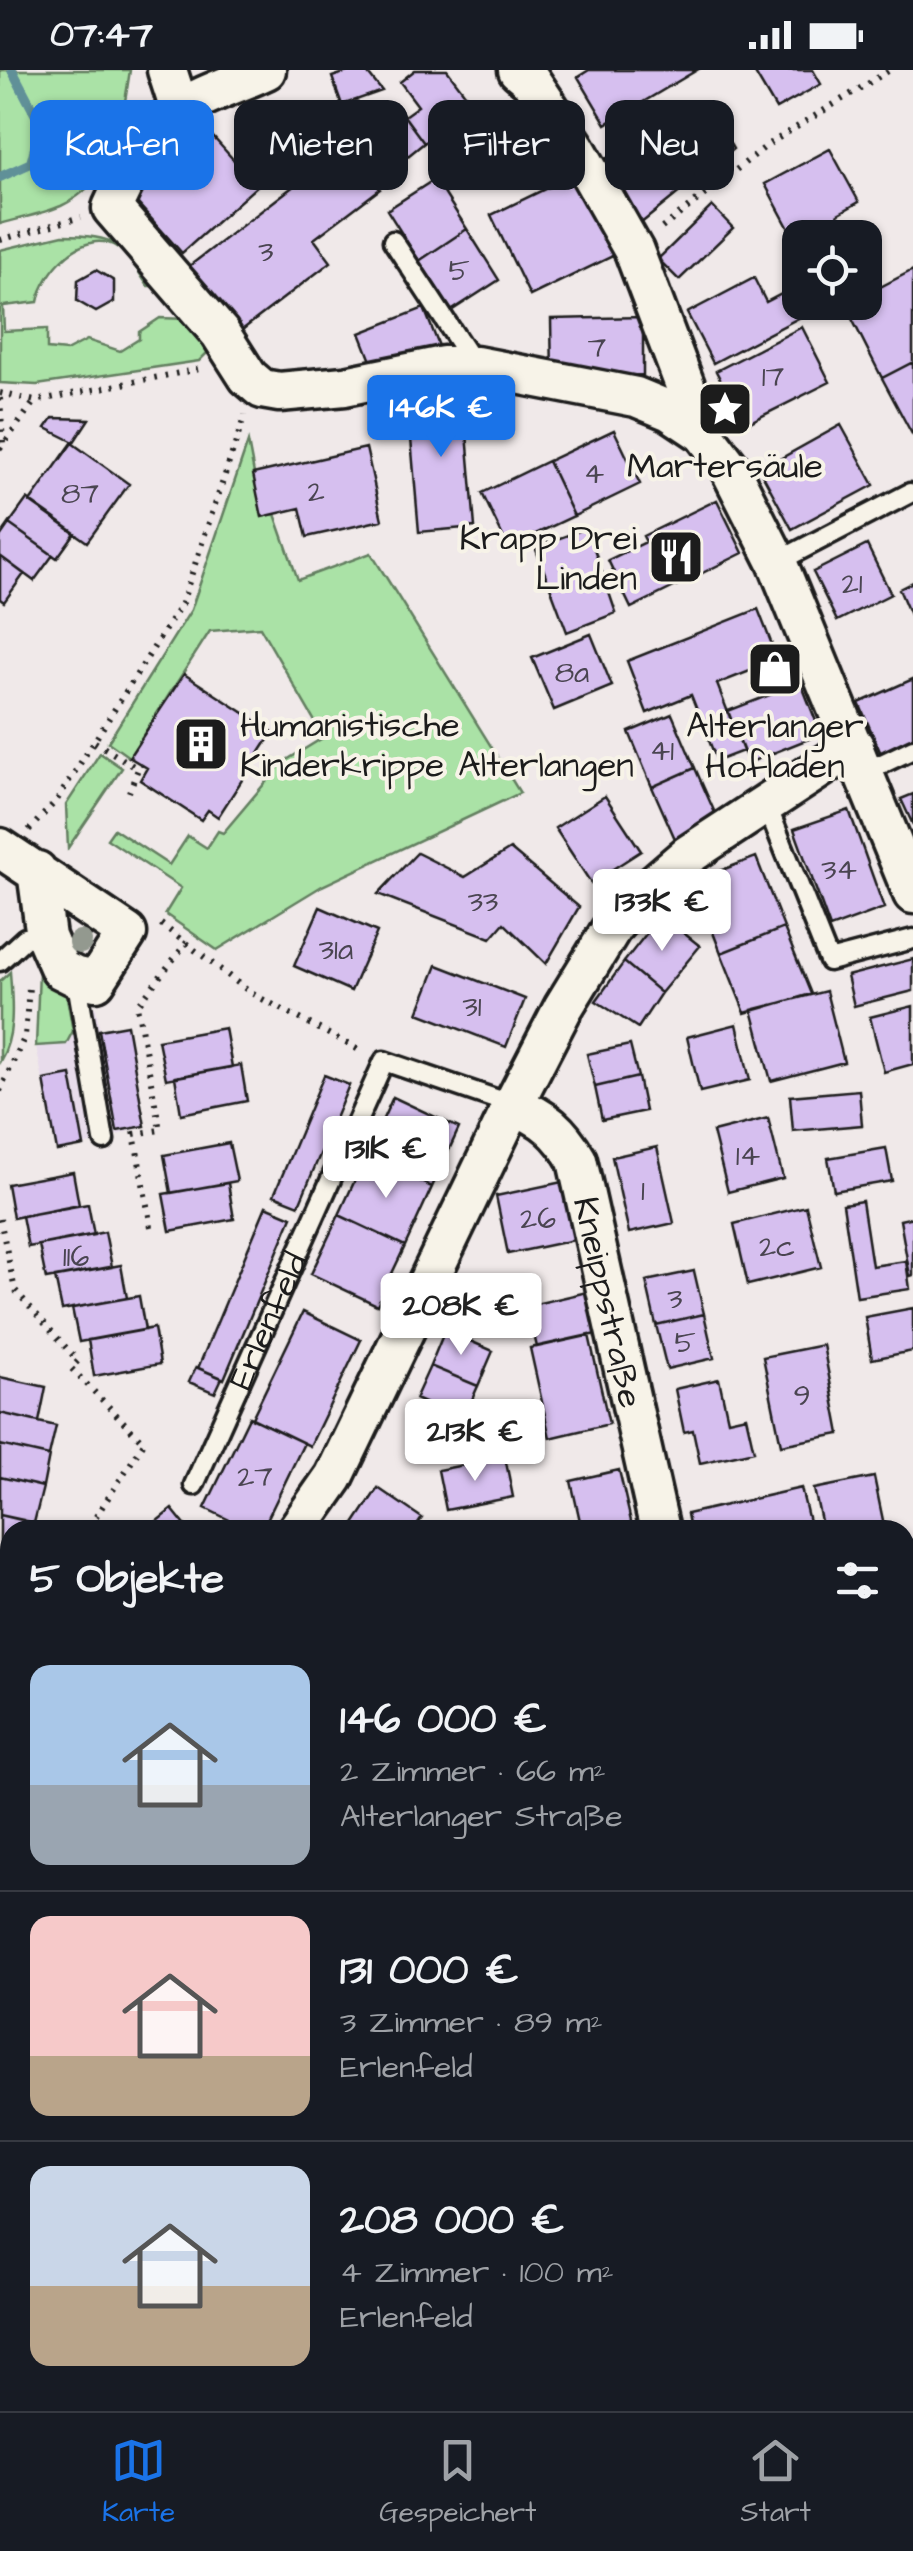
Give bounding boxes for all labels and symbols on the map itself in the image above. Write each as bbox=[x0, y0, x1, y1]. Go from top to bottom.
house number: 3 bbox=[258, 231, 274, 273]
house number: 5 bbox=[448, 250, 470, 292]
house number: 7 bbox=[588, 327, 606, 369]
house number: 17 bbox=[762, 356, 784, 398]
pin: 146K € bbox=[360, 375, 522, 460]
place icon: Martersäule bbox=[695, 379, 755, 439]
place label: Martersäule bbox=[627, 442, 823, 491]
house number: 4 bbox=[584, 453, 604, 495]
house number: 2 bbox=[307, 471, 325, 513]
house number: 87 bbox=[61, 473, 99, 515]
place label: Krapp Drei Linden bbox=[459, 514, 637, 603]
restaurant icon: Krapp Drei Linden bbox=[646, 527, 706, 587]
house number: 21 bbox=[841, 563, 863, 605]
shop icon: Alterlanger Hofladen bbox=[745, 639, 805, 699]
house number: 8a bbox=[555, 652, 589, 694]
place label: Humanistische Kinderkrippe Alterlangen bbox=[240, 701, 634, 792]
place label: Alterlanger Hofladen bbox=[686, 702, 864, 791]
building icon: Humanistische Kinderkrippe Alterlangen bbox=[171, 714, 231, 774]
house number: 41 bbox=[650, 730, 674, 772]
house number: 34 bbox=[821, 849, 857, 891]
pin: 133K € bbox=[581, 869, 743, 954]
house number: 33 bbox=[468, 881, 498, 923]
house number: 31a bbox=[319, 929, 353, 971]
house number: 31 bbox=[462, 986, 482, 1028]
pin: 131K € bbox=[305, 1116, 467, 1201]
house number: 14 bbox=[736, 1135, 760, 1177]
house number: 1 bbox=[641, 1170, 645, 1212]
street label: Kneippstraße bbox=[560, 1192, 655, 1413]
house number: 26 bbox=[520, 1198, 556, 1240]
house number: 2c bbox=[759, 1226, 795, 1268]
house number: 116 bbox=[63, 1236, 89, 1278]
street label: Erlenfeld bbox=[217, 1245, 321, 1398]
pin: 208K € bbox=[380, 1273, 542, 1358]
house number: 3 bbox=[667, 1278, 683, 1320]
house number: 5 bbox=[674, 1322, 696, 1364]
house number: 9 bbox=[793, 1375, 811, 1417]
pin: 213K € bbox=[394, 1399, 556, 1484]
house number: 27 bbox=[237, 1456, 273, 1498]

